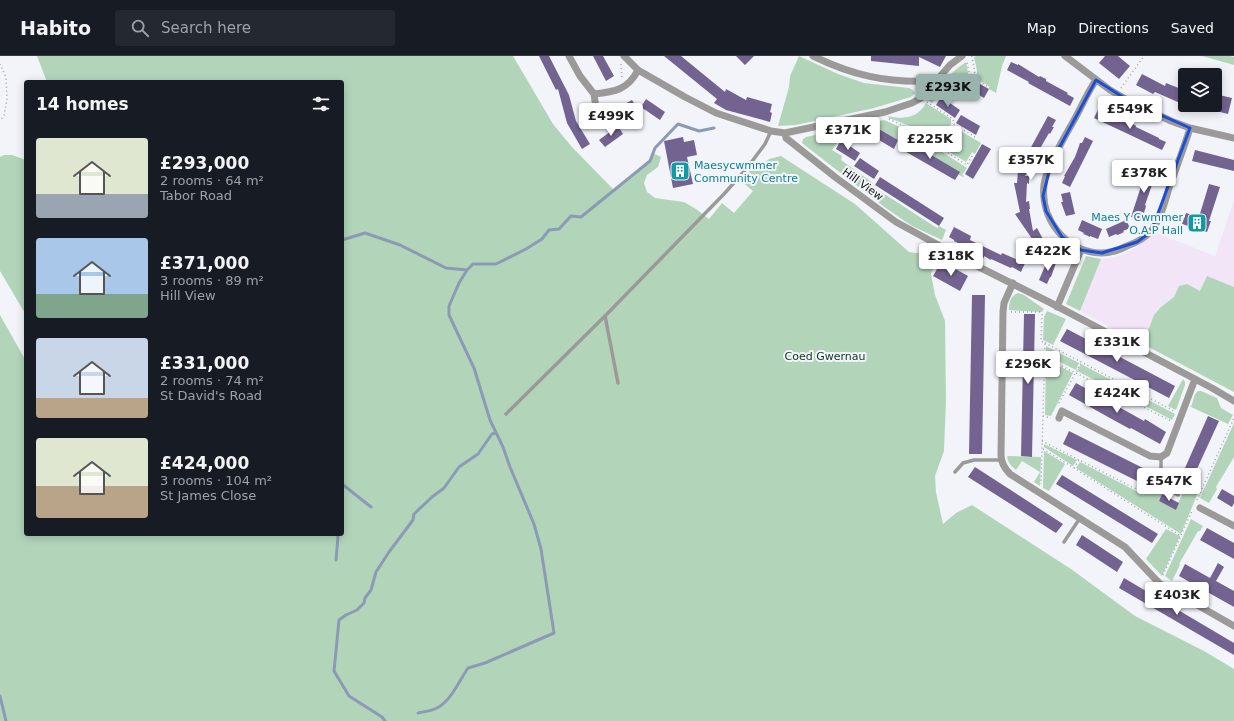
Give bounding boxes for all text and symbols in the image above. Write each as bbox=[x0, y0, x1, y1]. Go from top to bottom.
search box bbox=[115, 10, 395, 46]
text: Habito bbox=[20, 17, 91, 39]
icon: search bbox=[129, 17, 151, 39]
text: Search here bbox=[161, 19, 251, 37]
text: Map bbox=[1027, 20, 1056, 36]
text: Directions bbox=[1078, 20, 1149, 36]
text: Saved bbox=[1171, 20, 1214, 36]
map controls bbox=[1178, 68, 1222, 112]
button: layers bbox=[1178, 68, 1222, 112]
pin: £293K bbox=[920, 74, 976, 108]
text: £293K bbox=[925, 79, 971, 94]
icon: filters bbox=[310, 93, 332, 115]
text: 14 homes bbox=[36, 94, 129, 114]
pin: £549K bbox=[1102, 96, 1158, 130]
text: £549K bbox=[1107, 101, 1153, 116]
pin: £499K bbox=[583, 103, 639, 137]
text: £499K bbox=[588, 108, 634, 123]
pin: £371K bbox=[820, 117, 876, 151]
text: £371K bbox=[825, 122, 871, 137]
pin: £225K bbox=[902, 126, 958, 160]
text: £225K bbox=[907, 131, 953, 146]
pin: £357K bbox=[1003, 147, 1059, 181]
text: £357K bbox=[1008, 152, 1054, 167]
text: £293,000 bbox=[160, 153, 249, 173]
icon: home bbox=[68, 154, 116, 202]
place label: Maesycwmmer Community Centre bbox=[694, 159, 798, 185]
building icon: Maesycwmmer Community Centre bbox=[669, 160, 691, 182]
pin: £378K bbox=[1116, 160, 1172, 194]
street label: Hill View bbox=[840, 165, 886, 203]
text: £378K bbox=[1121, 165, 1167, 180]
text: 2 rooms · 64 m² bbox=[160, 173, 264, 188]
text: Tabor Road bbox=[160, 188, 232, 203]
place label: Maes Y Cwmmer O.A.P Hall bbox=[1091, 211, 1183, 237]
building icon: Maes Y Cwmmer O.A.P Hall bbox=[1186, 212, 1208, 234]
pin: £422K bbox=[1020, 238, 1076, 272]
pin: £318K bbox=[923, 243, 979, 277]
text: £422K bbox=[1025, 243, 1071, 258]
text: £318K bbox=[928, 248, 974, 263]
text: £371,000 bbox=[160, 253, 249, 273]
icon: home bbox=[68, 254, 116, 302]
text: 3 rooms · 89 m² bbox=[160, 273, 264, 288]
text: Hill View bbox=[160, 288, 216, 303]
pin: £331K bbox=[1089, 329, 1145, 363]
text: £331K bbox=[1094, 334, 1140, 349]
park label: Coed Gwernau bbox=[785, 350, 865, 363]
pin: £296K bbox=[1000, 351, 1056, 385]
text: £331,000 bbox=[160, 353, 249, 373]
icon: home bbox=[68, 354, 116, 402]
text: £296K bbox=[1005, 356, 1051, 371]
text: 2 rooms · 74 m² bbox=[160, 373, 264, 388]
pin: £424K bbox=[1089, 380, 1145, 414]
text: £424K bbox=[1094, 385, 1140, 400]
text: St David's Road bbox=[160, 388, 262, 403]
text: £424,000 bbox=[160, 453, 249, 473]
icon: home bbox=[68, 454, 116, 502]
pin: £547K bbox=[1141, 468, 1197, 502]
text: 3 rooms · 104 m² bbox=[160, 473, 272, 488]
text: £547K bbox=[1146, 473, 1192, 488]
text: St James Close bbox=[160, 488, 256, 503]
pin: £403K bbox=[1149, 582, 1205, 616]
text: £403K bbox=[1154, 587, 1200, 602]

